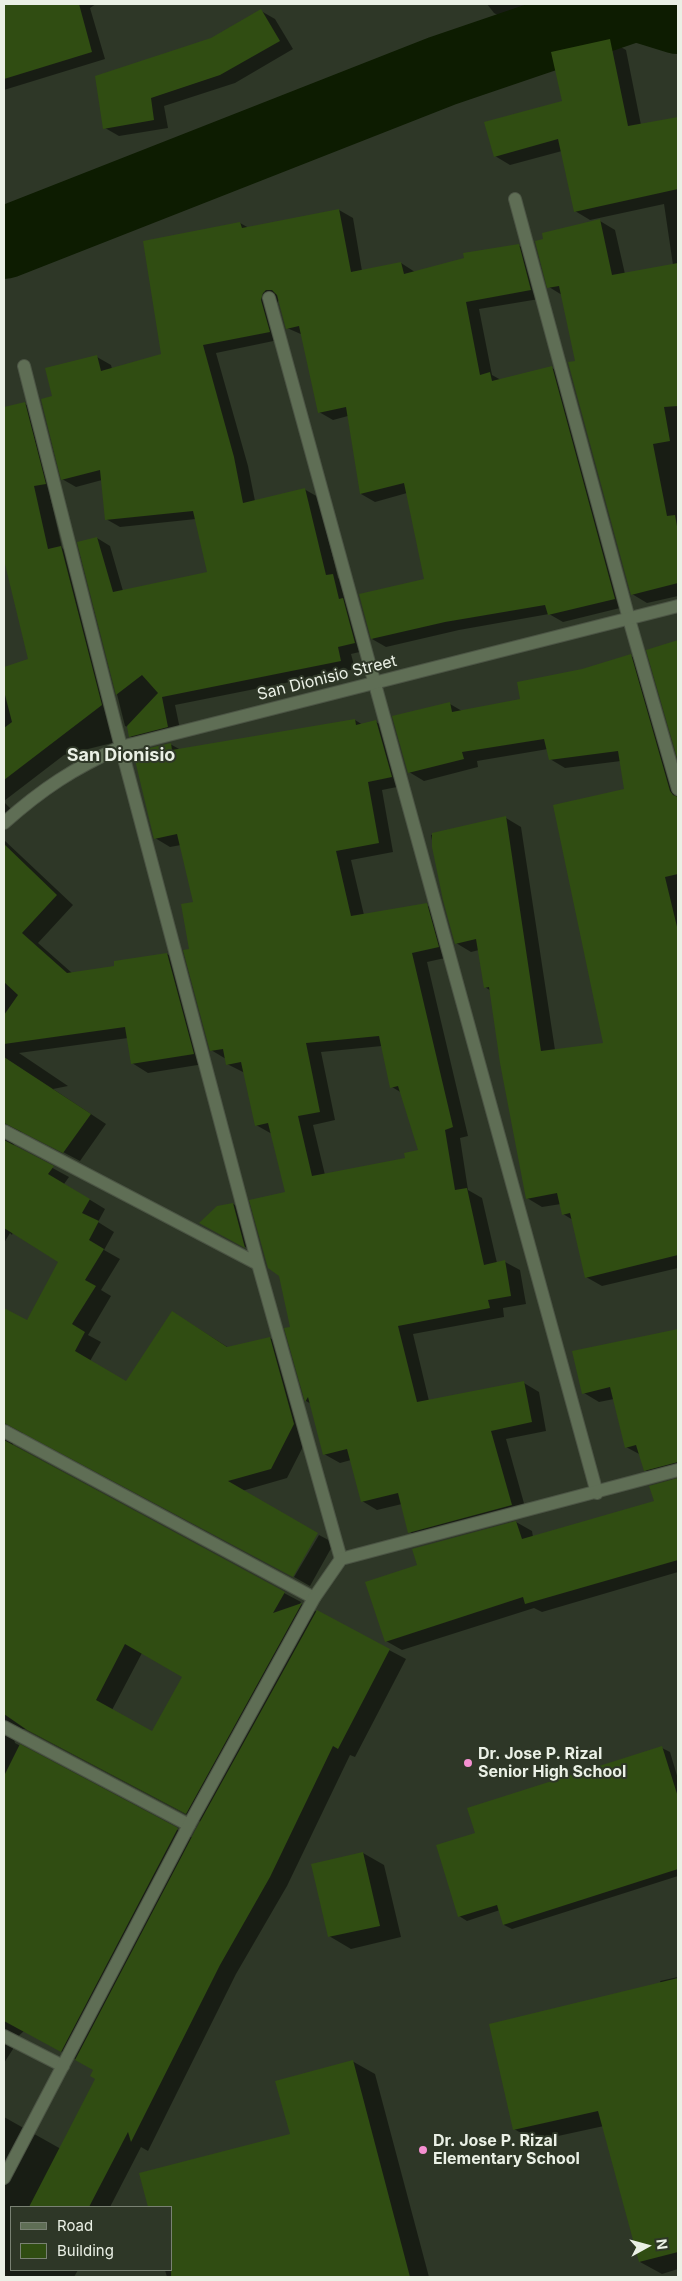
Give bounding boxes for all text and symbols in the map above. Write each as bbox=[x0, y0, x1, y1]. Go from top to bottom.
street label: San Dionisio Street bbox=[255, 651, 399, 705]
district label: San Dionisio bbox=[67, 745, 175, 767]
place label: Dr. Jose P. Rizal Senior High School bbox=[478, 1744, 626, 1782]
marker: Dr. Jose P. Rizal Senior High School bbox=[462, 1757, 474, 1769]
place label: Dr. Jose P. Rizal Elementary School bbox=[433, 2131, 580, 2169]
marker: Dr. Jose P. Rizal Elementary School bbox=[417, 2144, 429, 2156]
legend bbox=[10, 2206, 172, 2271]
text: Road bbox=[57, 2216, 93, 2235]
north arrow bbox=[622, 2221, 672, 2271]
text: N bbox=[653, 2238, 671, 2250]
text: Building bbox=[57, 2241, 114, 2260]

